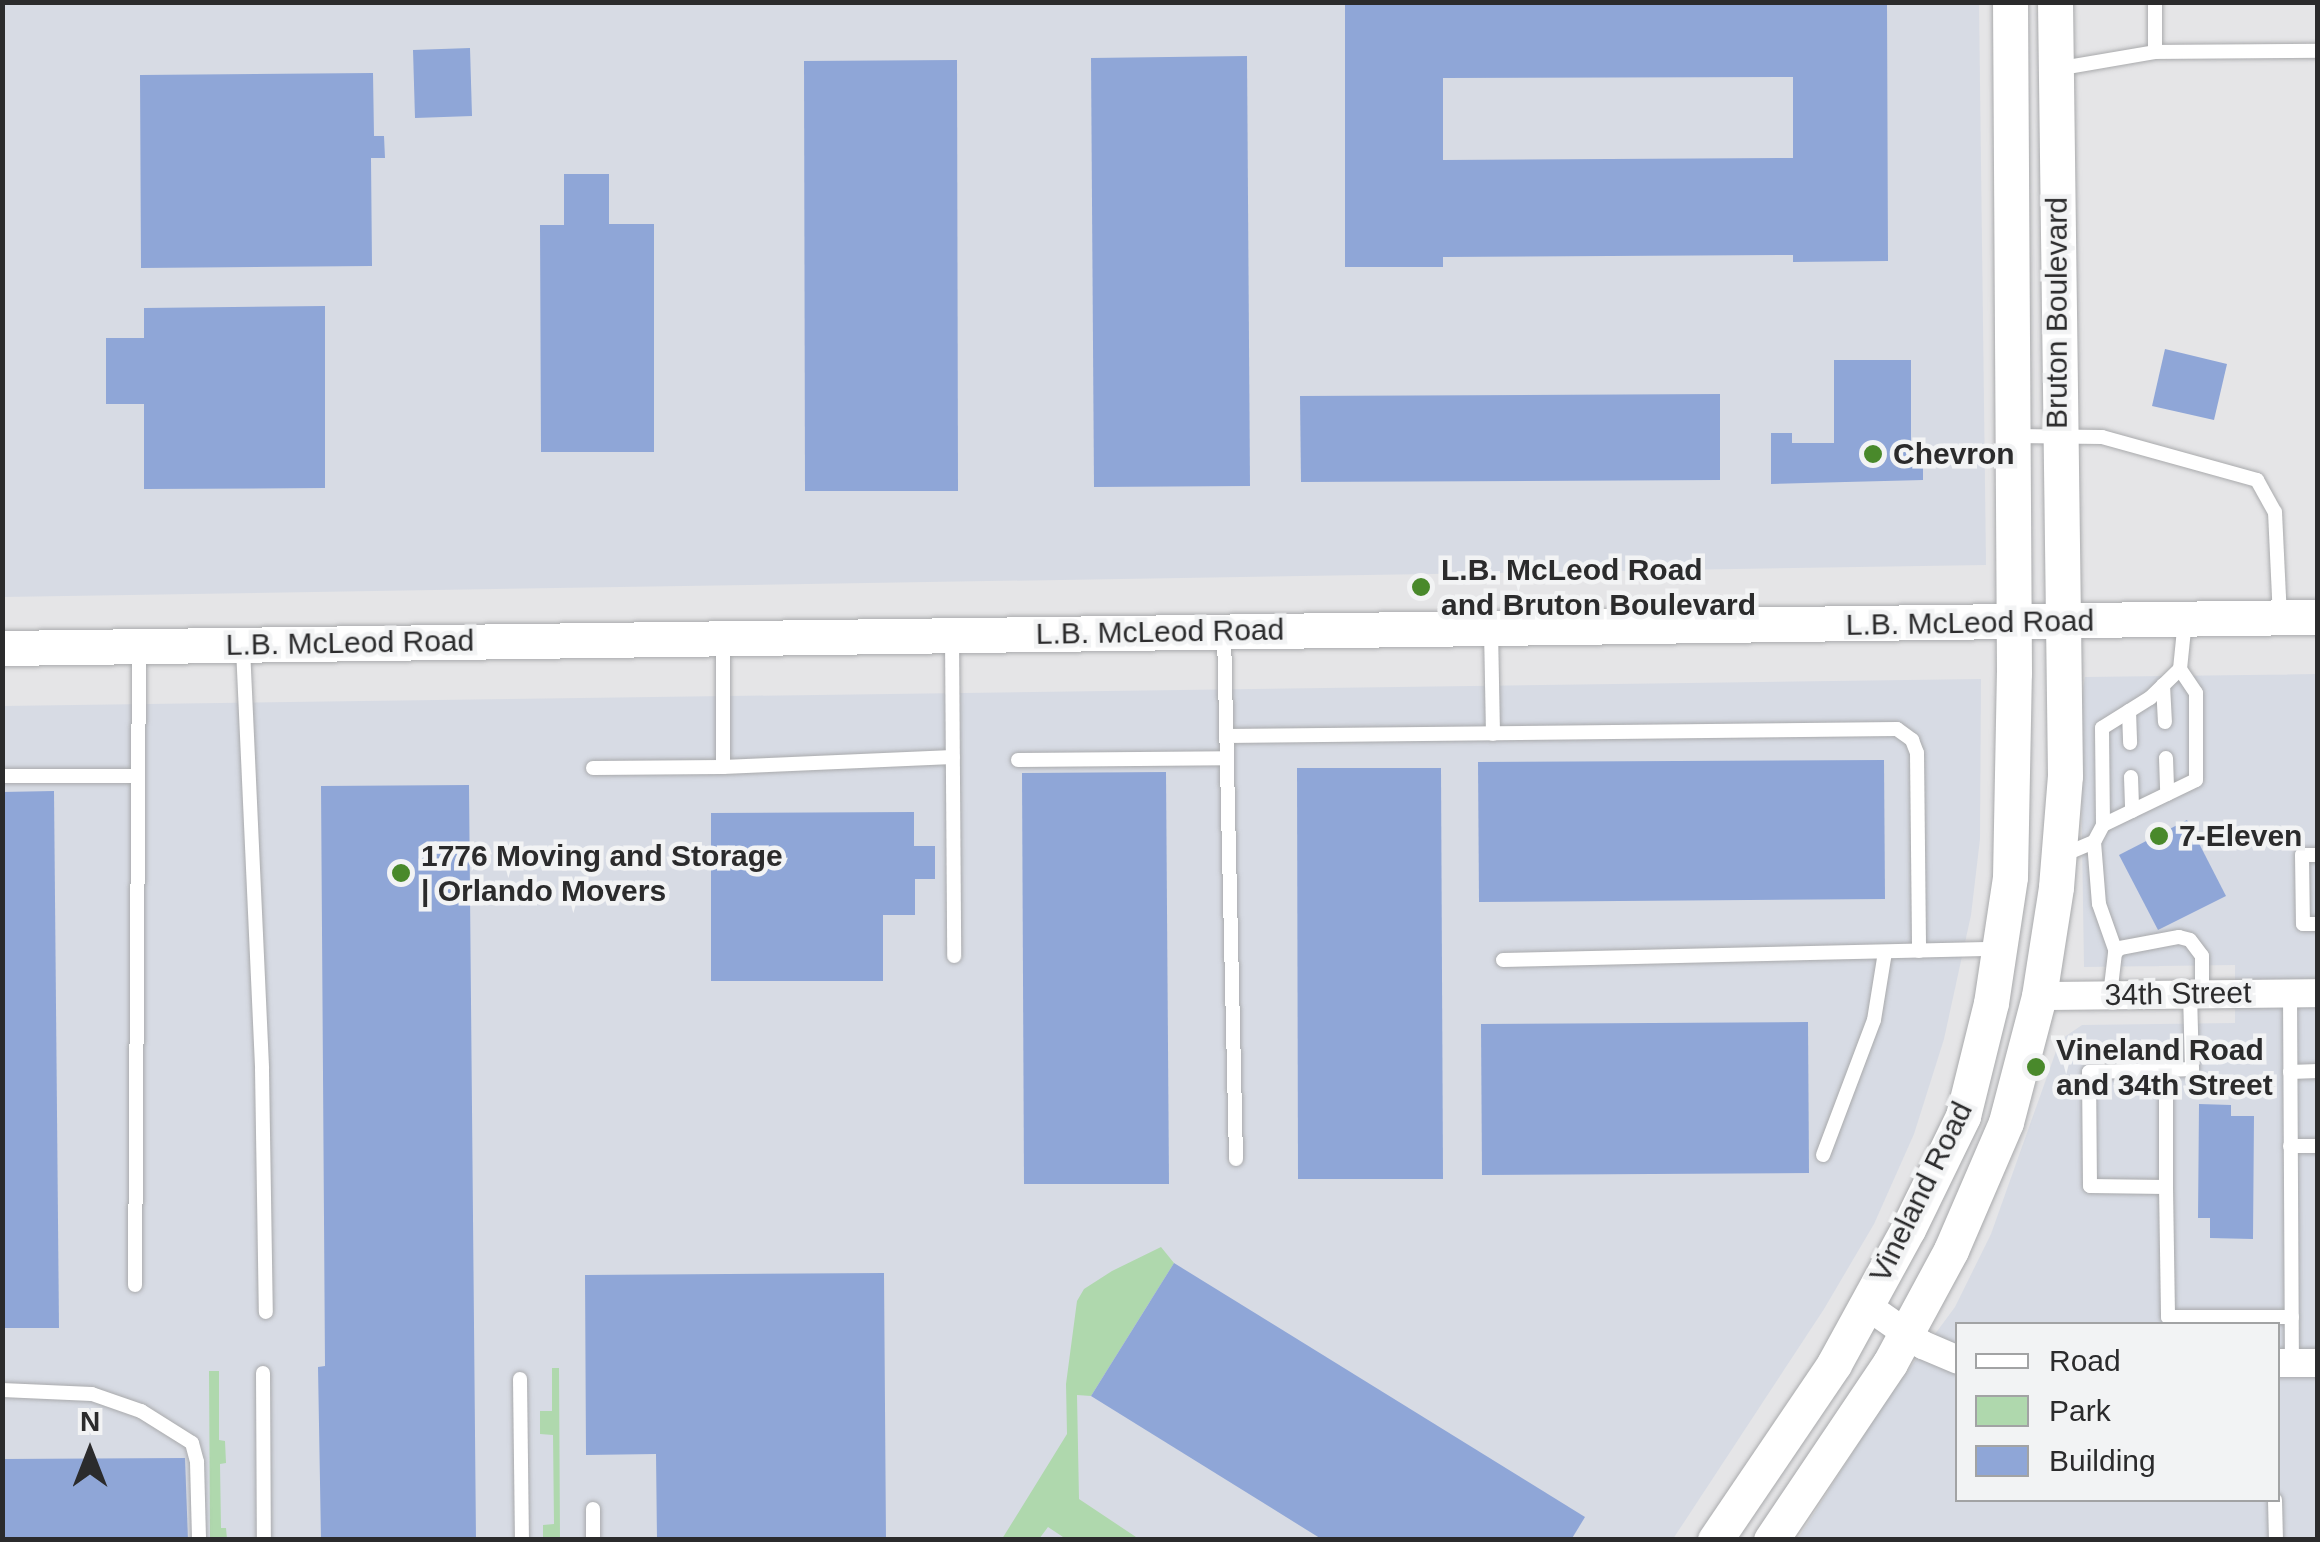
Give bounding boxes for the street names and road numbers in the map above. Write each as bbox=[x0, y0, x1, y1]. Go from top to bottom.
street label: Bruton Boulevard bbox=[2039, 197, 2075, 429]
street label: L.B. McLeod Road bbox=[1845, 603, 2095, 643]
street label: L.B. McLeod Road bbox=[1035, 612, 1285, 652]
street label: L.B. McLeod Road bbox=[225, 623, 475, 663]
street label: 34th Street bbox=[2104, 975, 2252, 1013]
street label: Vineland Road bbox=[1862, 1096, 1980, 1288]

